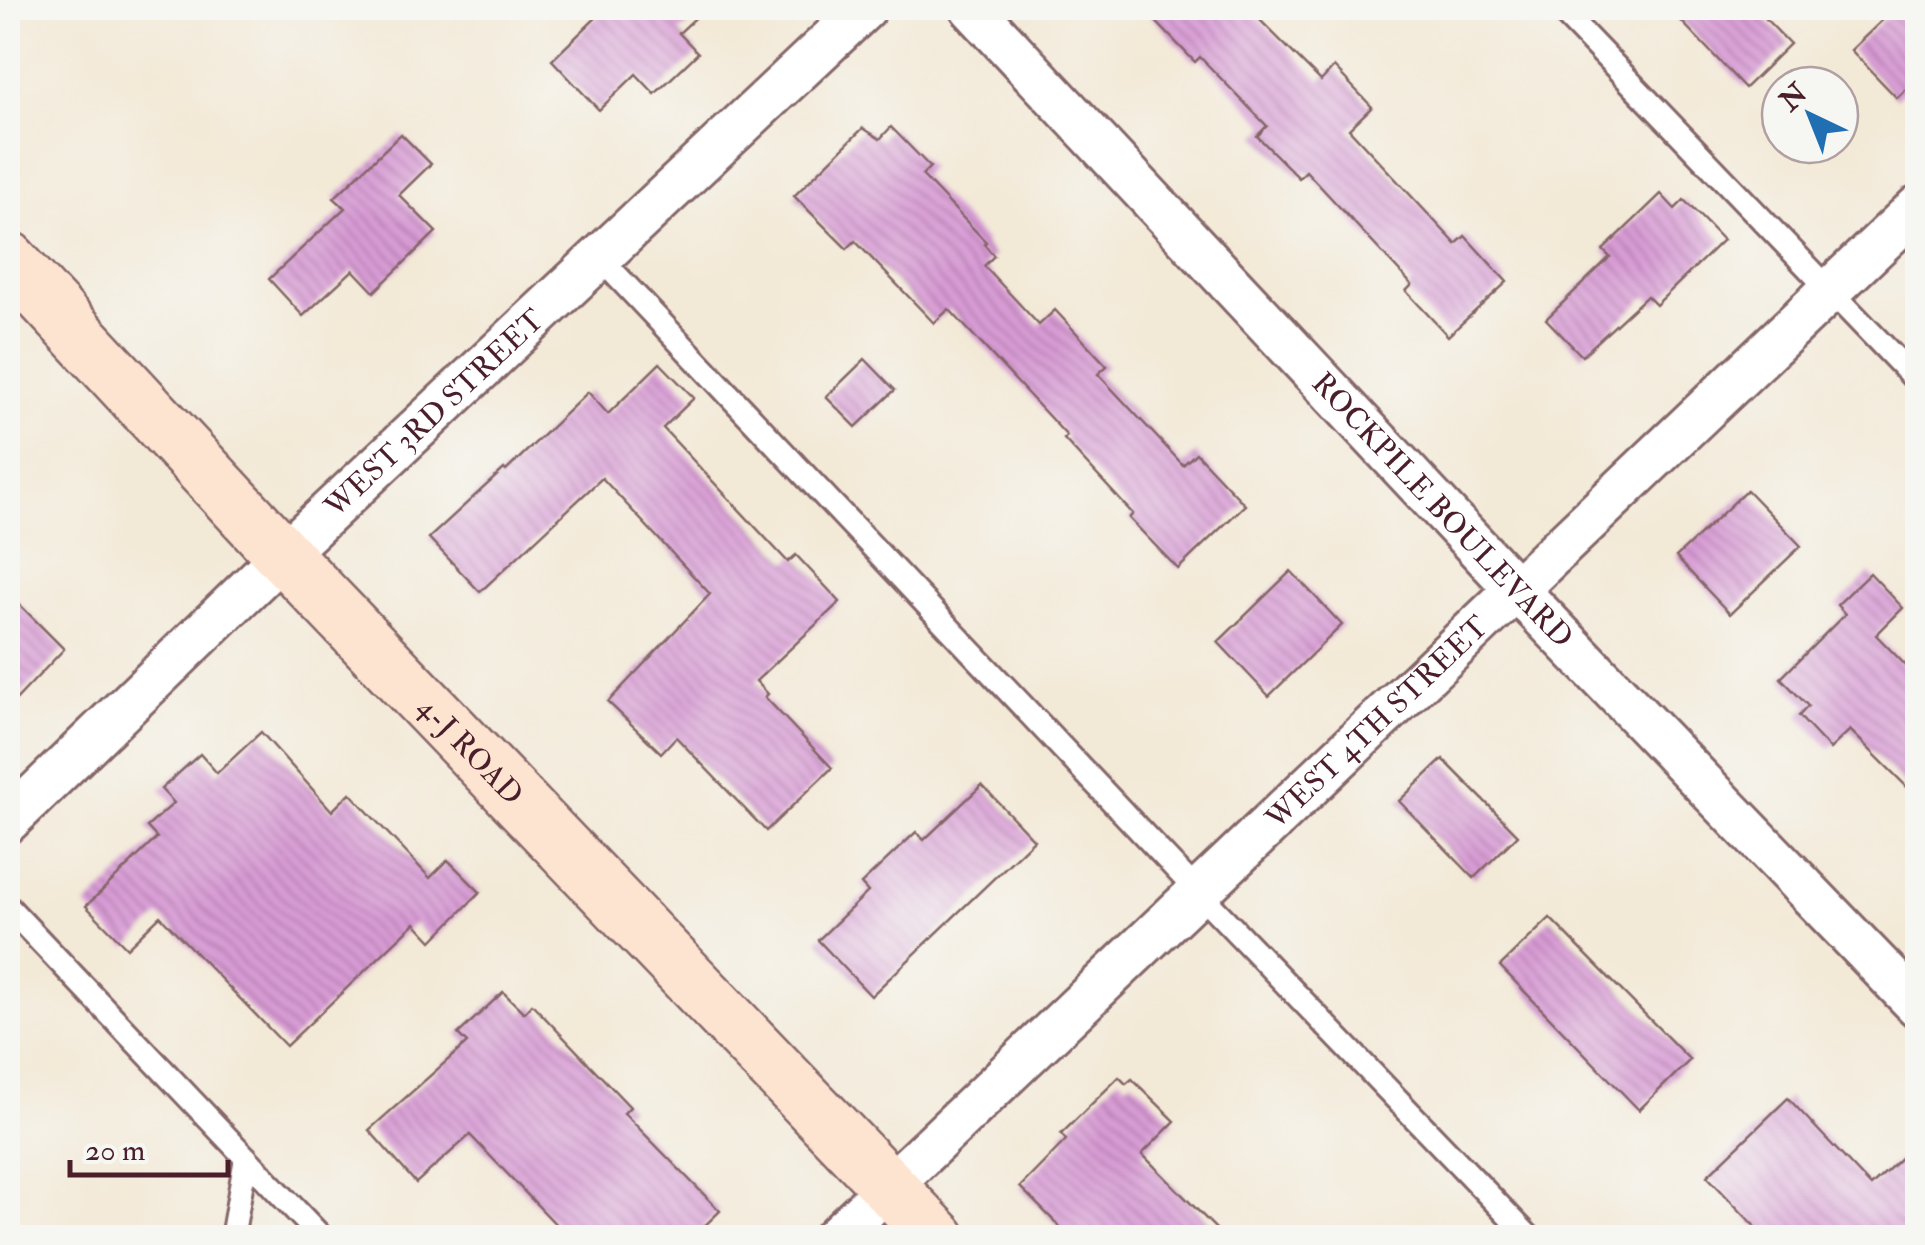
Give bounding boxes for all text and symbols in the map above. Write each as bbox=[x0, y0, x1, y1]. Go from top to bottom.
north arrow bbox=[1760, 65, 1860, 165]
text: N bbox=[1772, 76, 1816, 120]
street label: WEST 3RD STREET bbox=[316, 302, 552, 526]
street label: ROCKPILE BOULEVARD bbox=[1304, 365, 1581, 656]
street label: WEST 4TH STREET bbox=[1258, 608, 1496, 838]
street label: 4-J ROAD bbox=[410, 689, 531, 813]
scale bar bbox=[70, 1115, 228, 1177]
text: 20 m bbox=[85, 1132, 145, 1169]

